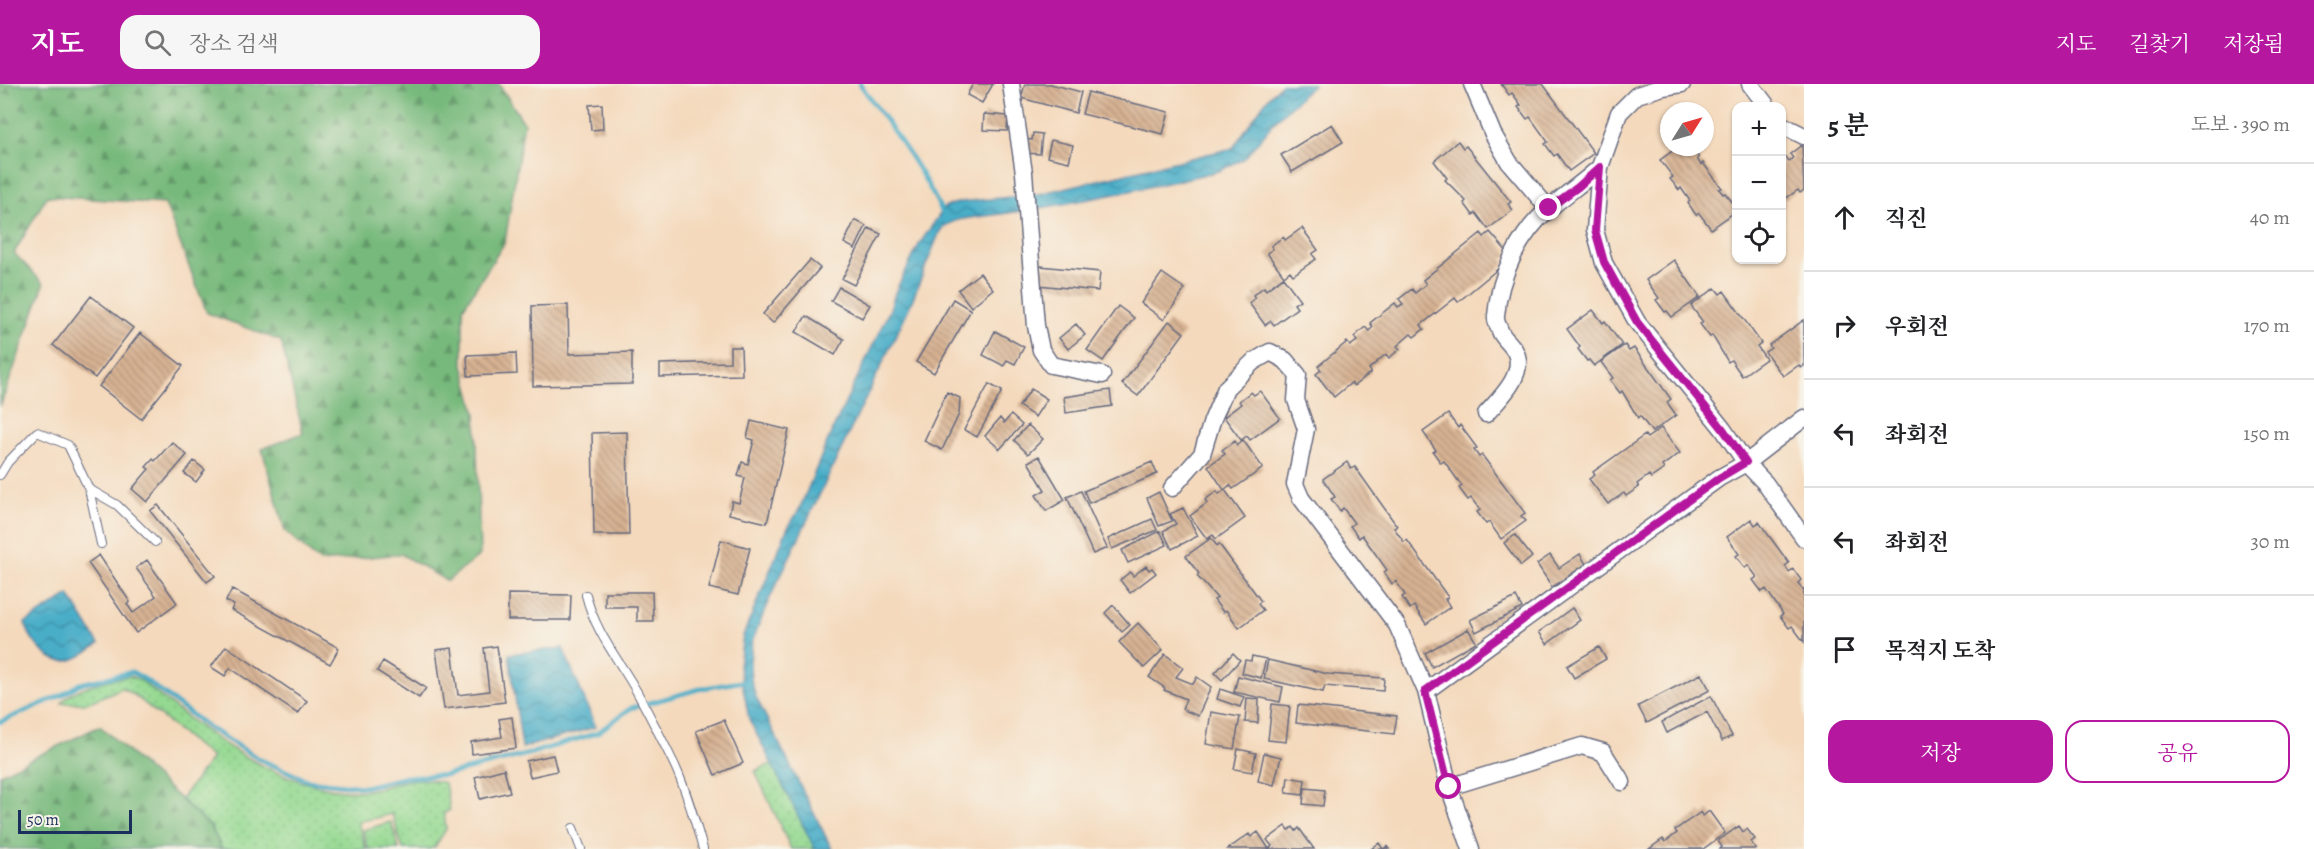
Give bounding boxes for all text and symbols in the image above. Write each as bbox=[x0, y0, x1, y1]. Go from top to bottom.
search box bbox=[120, 15, 540, 69]
text: 지도 bbox=[30, 25, 84, 63]
icon: search bbox=[141, 26, 174, 59]
text: 장소 검색 bbox=[189, 29, 278, 59]
text: 지도 bbox=[2056, 30, 2096, 58]
text: 길찾기 bbox=[2129, 30, 2190, 58]
text: 저장됨 bbox=[2223, 30, 2284, 58]
north arrow bbox=[1660, 102, 1714, 156]
map controls bbox=[1732, 102, 1786, 264]
button: + bbox=[1732, 102, 1786, 156]
text: 5 분 bbox=[1828, 108, 1869, 143]
text: 도보 · 390 m bbox=[2191, 111, 2290, 138]
button: − bbox=[1732, 156, 1786, 210]
route end bbox=[1535, 194, 1561, 220]
icon: ahead bbox=[1828, 201, 1861, 234]
text: 직진 bbox=[1885, 204, 1928, 234]
text: 40 m bbox=[2250, 204, 2290, 231]
button: locate bbox=[1732, 210, 1786, 264]
icon: right bbox=[1828, 309, 1861, 342]
text: 우회전 bbox=[1885, 312, 1949, 342]
text: 170 m bbox=[2244, 312, 2290, 339]
icon: left bbox=[1828, 417, 1861, 450]
text: 좌회전 bbox=[1885, 420, 1949, 450]
text: 150 m bbox=[2243, 420, 2290, 447]
icon: left bbox=[1828, 525, 1861, 558]
text: 좌회전 bbox=[1885, 528, 1949, 558]
text: 30 m bbox=[2250, 528, 2290, 555]
icon: arrive bbox=[1828, 633, 1861, 666]
text: 목적지 도착 bbox=[1885, 636, 1995, 666]
button: 저장 bbox=[1828, 720, 2053, 783]
button: 공유 bbox=[2065, 720, 2290, 783]
route start bbox=[1435, 773, 1461, 799]
scale bar bbox=[18, 807, 132, 834]
text: 50 m bbox=[27, 809, 59, 831]

